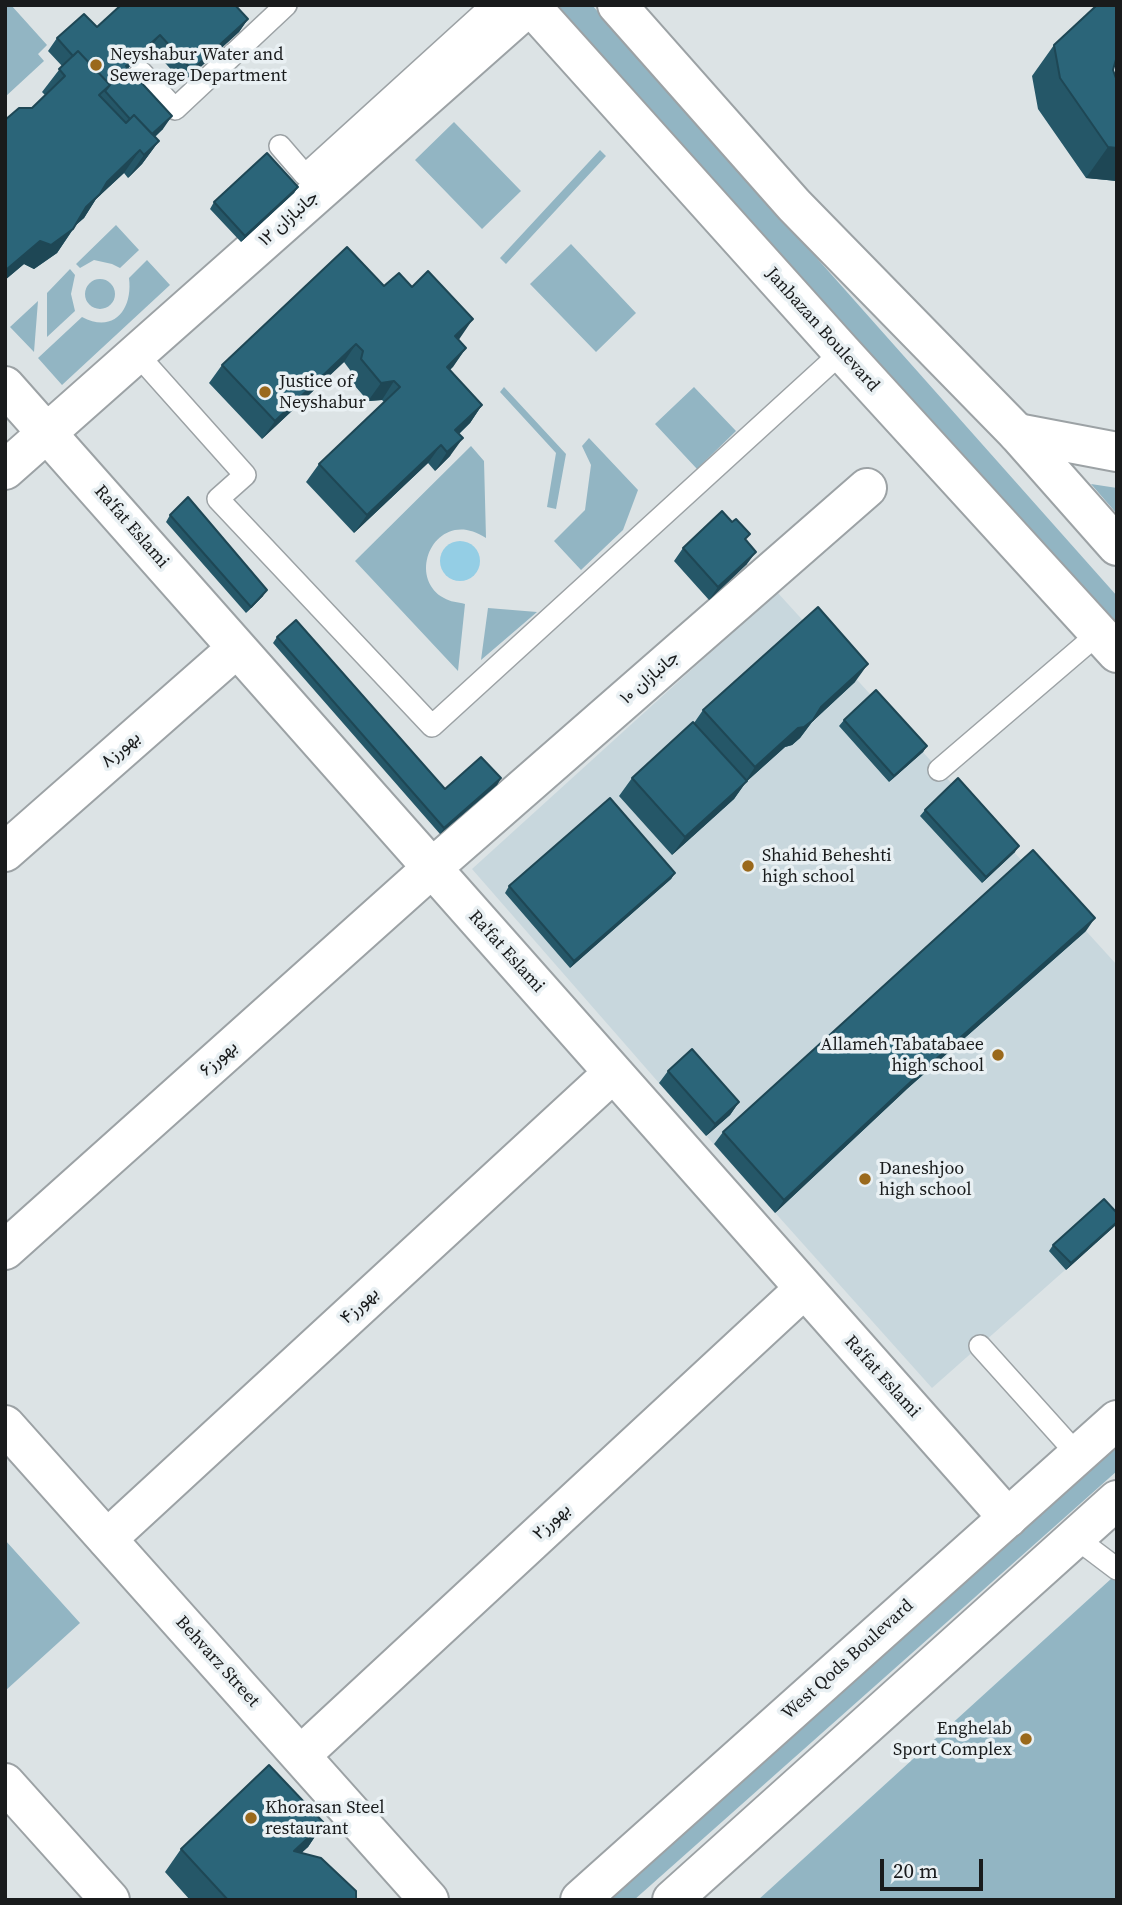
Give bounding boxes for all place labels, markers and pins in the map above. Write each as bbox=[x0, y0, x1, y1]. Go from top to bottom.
place label: Neyshabur Water and Sewerage Department bbox=[110, 44, 287, 86]
marker: Neyshabur Water and Sewerage Department bbox=[88, 57, 104, 73]
place label: Justice of Neyshabur bbox=[279, 371, 366, 414]
marker: Justice of Neyshabur bbox=[257, 384, 273, 400]
place label: Shahid Beheshti high school bbox=[762, 845, 891, 888]
marker: Shahid Beheshti high school bbox=[740, 858, 756, 874]
place label: Allameh Tabatabaee high school bbox=[820, 1034, 984, 1076]
marker: Allameh Tabatabaee high school bbox=[990, 1047, 1006, 1063]
place label: Daneshjoo high school bbox=[879, 1158, 972, 1200]
marker: Daneshjoo high school bbox=[857, 1171, 873, 1187]
place label: Enghelab Sport Complex bbox=[893, 1718, 1012, 1760]
marker: Enghelab Sport Complex bbox=[1018, 1731, 1034, 1747]
place label: Khorasan Steel restaurant bbox=[265, 1797, 385, 1840]
marker: Khorasan Steel restaurant bbox=[243, 1810, 259, 1826]

